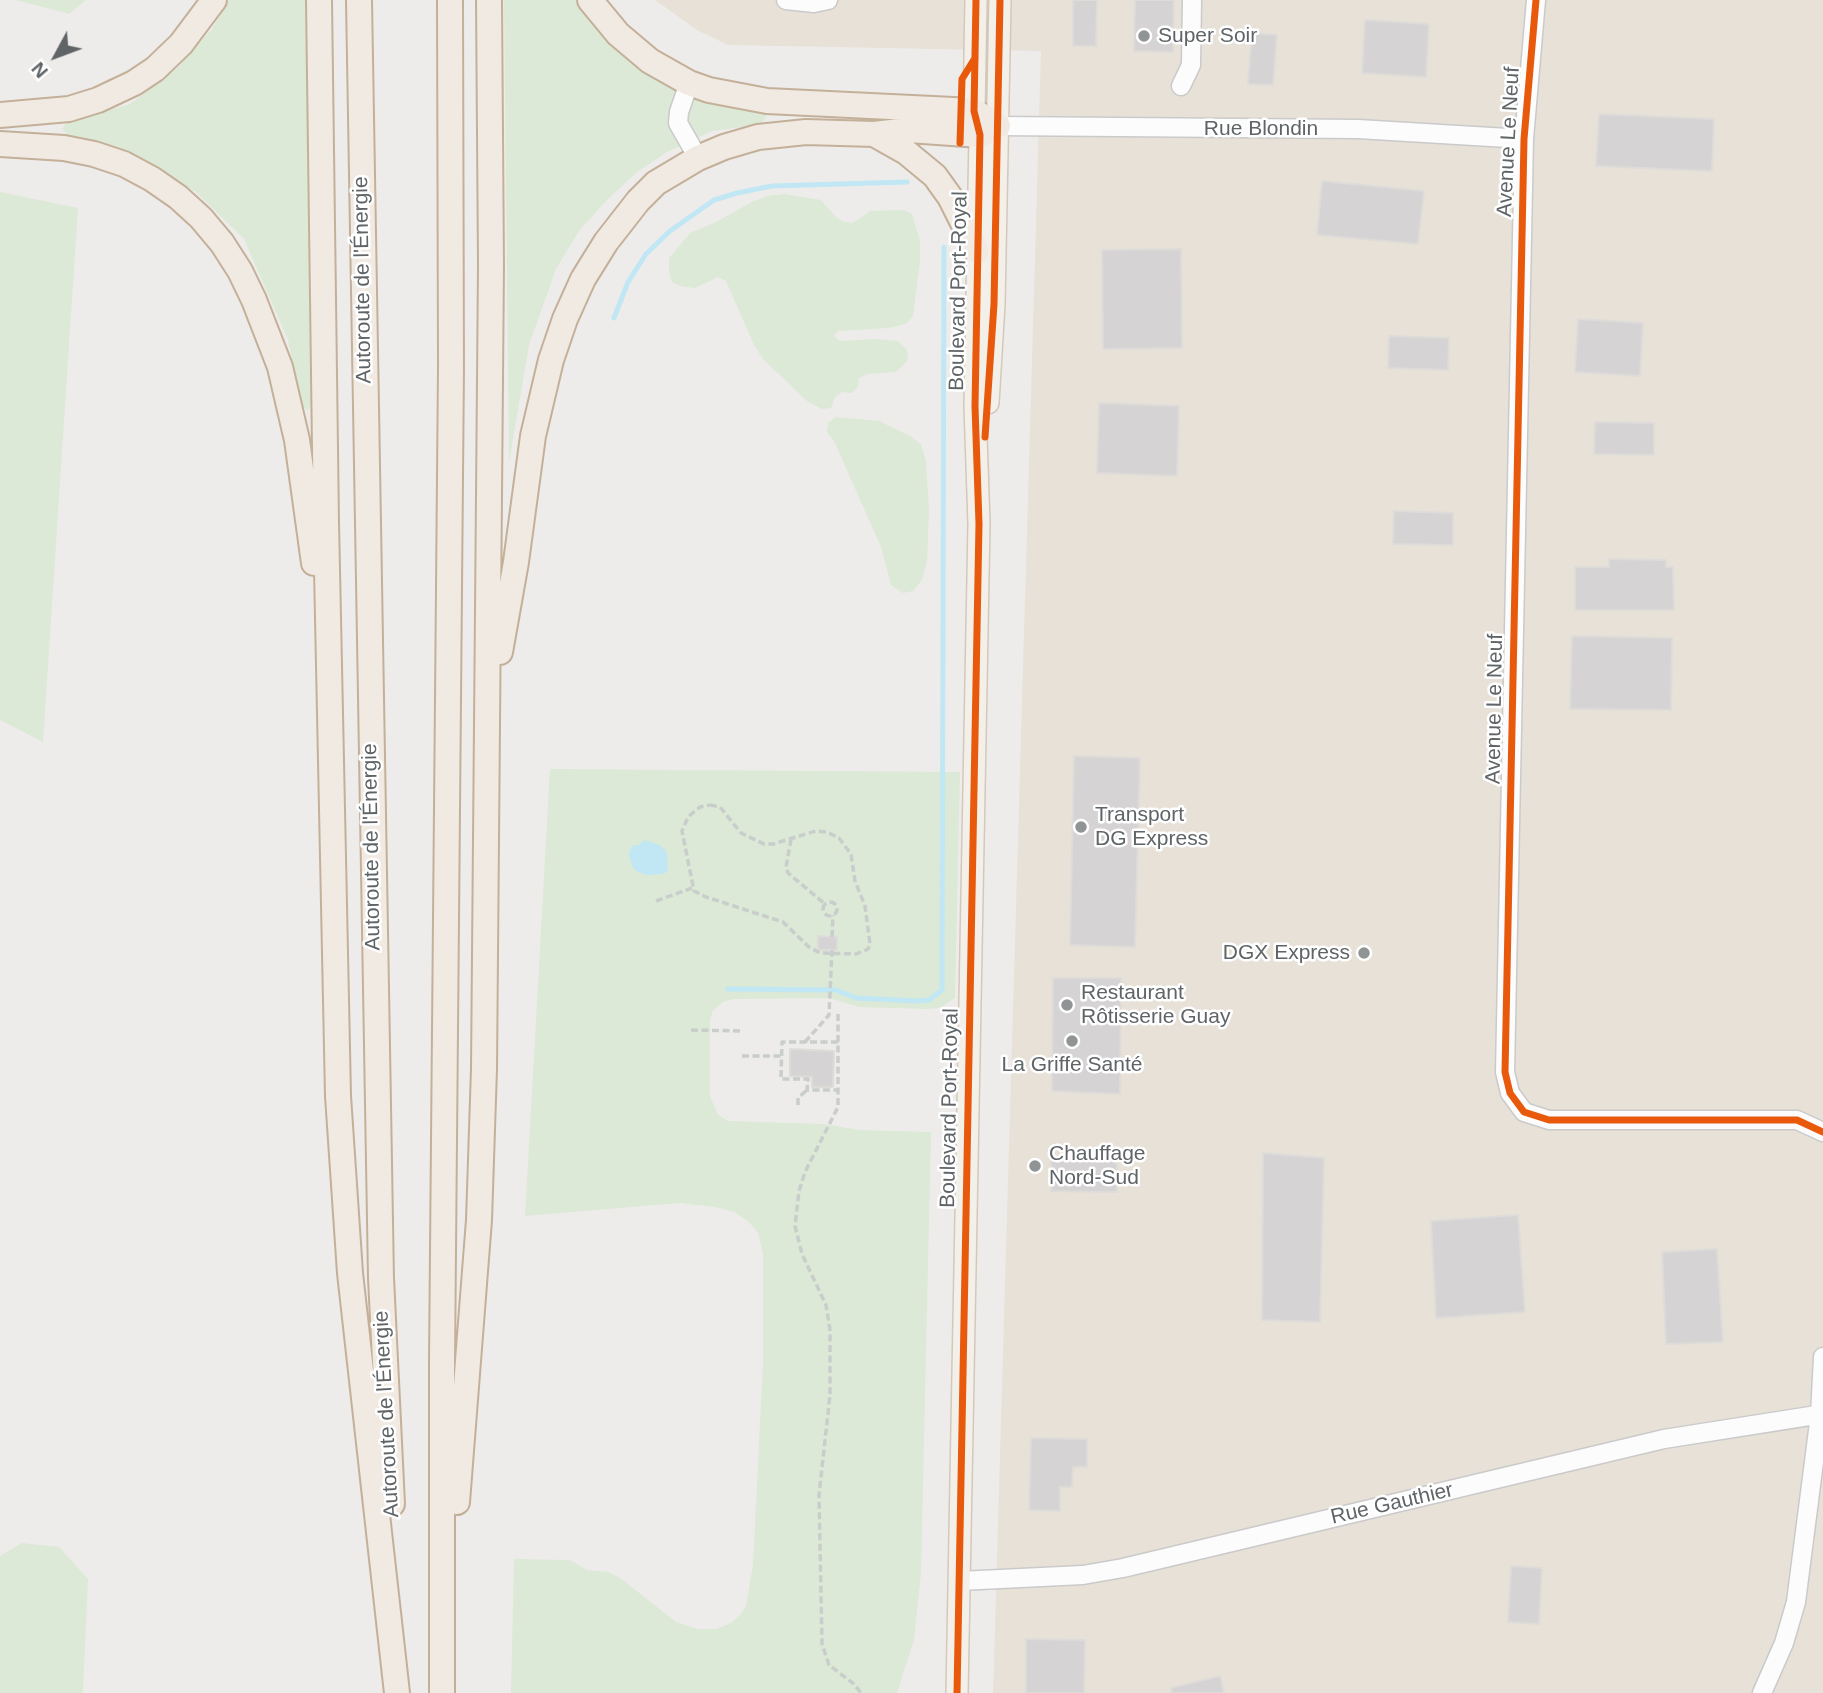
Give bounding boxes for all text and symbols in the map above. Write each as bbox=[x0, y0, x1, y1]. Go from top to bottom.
north arrow bbox=[21, 21, 91, 91]
place label: Super Soir bbox=[1158, 23, 1257, 49]
marker: Super Soir bbox=[1136, 28, 1152, 44]
text: N bbox=[27, 58, 52, 82]
street label: Avenue Le Neuf bbox=[1492, 66, 1526, 218]
street label: Rue Blondin bbox=[1204, 116, 1318, 142]
street label: Autoroute de l'Énergie bbox=[349, 176, 377, 384]
street label: Boulevard Port-Royal bbox=[945, 191, 973, 391]
street label: Avenue Le Neuf bbox=[1481, 634, 1509, 784]
street label: Autoroute de l'Énergie bbox=[358, 743, 386, 951]
place label: Transport DG Express bbox=[1095, 802, 1208, 852]
marker: Transport DG Express bbox=[1073, 819, 1089, 835]
place label: DGX Express bbox=[1223, 940, 1350, 966]
marker: DGX Express bbox=[1356, 945, 1372, 961]
place label: Restaurant Rôtisserie Guay bbox=[1081, 980, 1230, 1030]
marker: Restaurant Rôtisserie Guay bbox=[1059, 997, 1075, 1013]
street label: Boulevard Port-Royal bbox=[936, 1008, 964, 1208]
marker: La Griffe Santé bbox=[1064, 1033, 1080, 1049]
place label: La Griffe Santé bbox=[1002, 1052, 1142, 1078]
place label: Chauffage Nord-Sud bbox=[1049, 1141, 1146, 1191]
marker: Chauffage Nord-Sud bbox=[1027, 1158, 1043, 1174]
street label: Autoroute de l'Énergie bbox=[369, 1310, 405, 1518]
street label: Rue Gauthier bbox=[1328, 1478, 1456, 1530]

